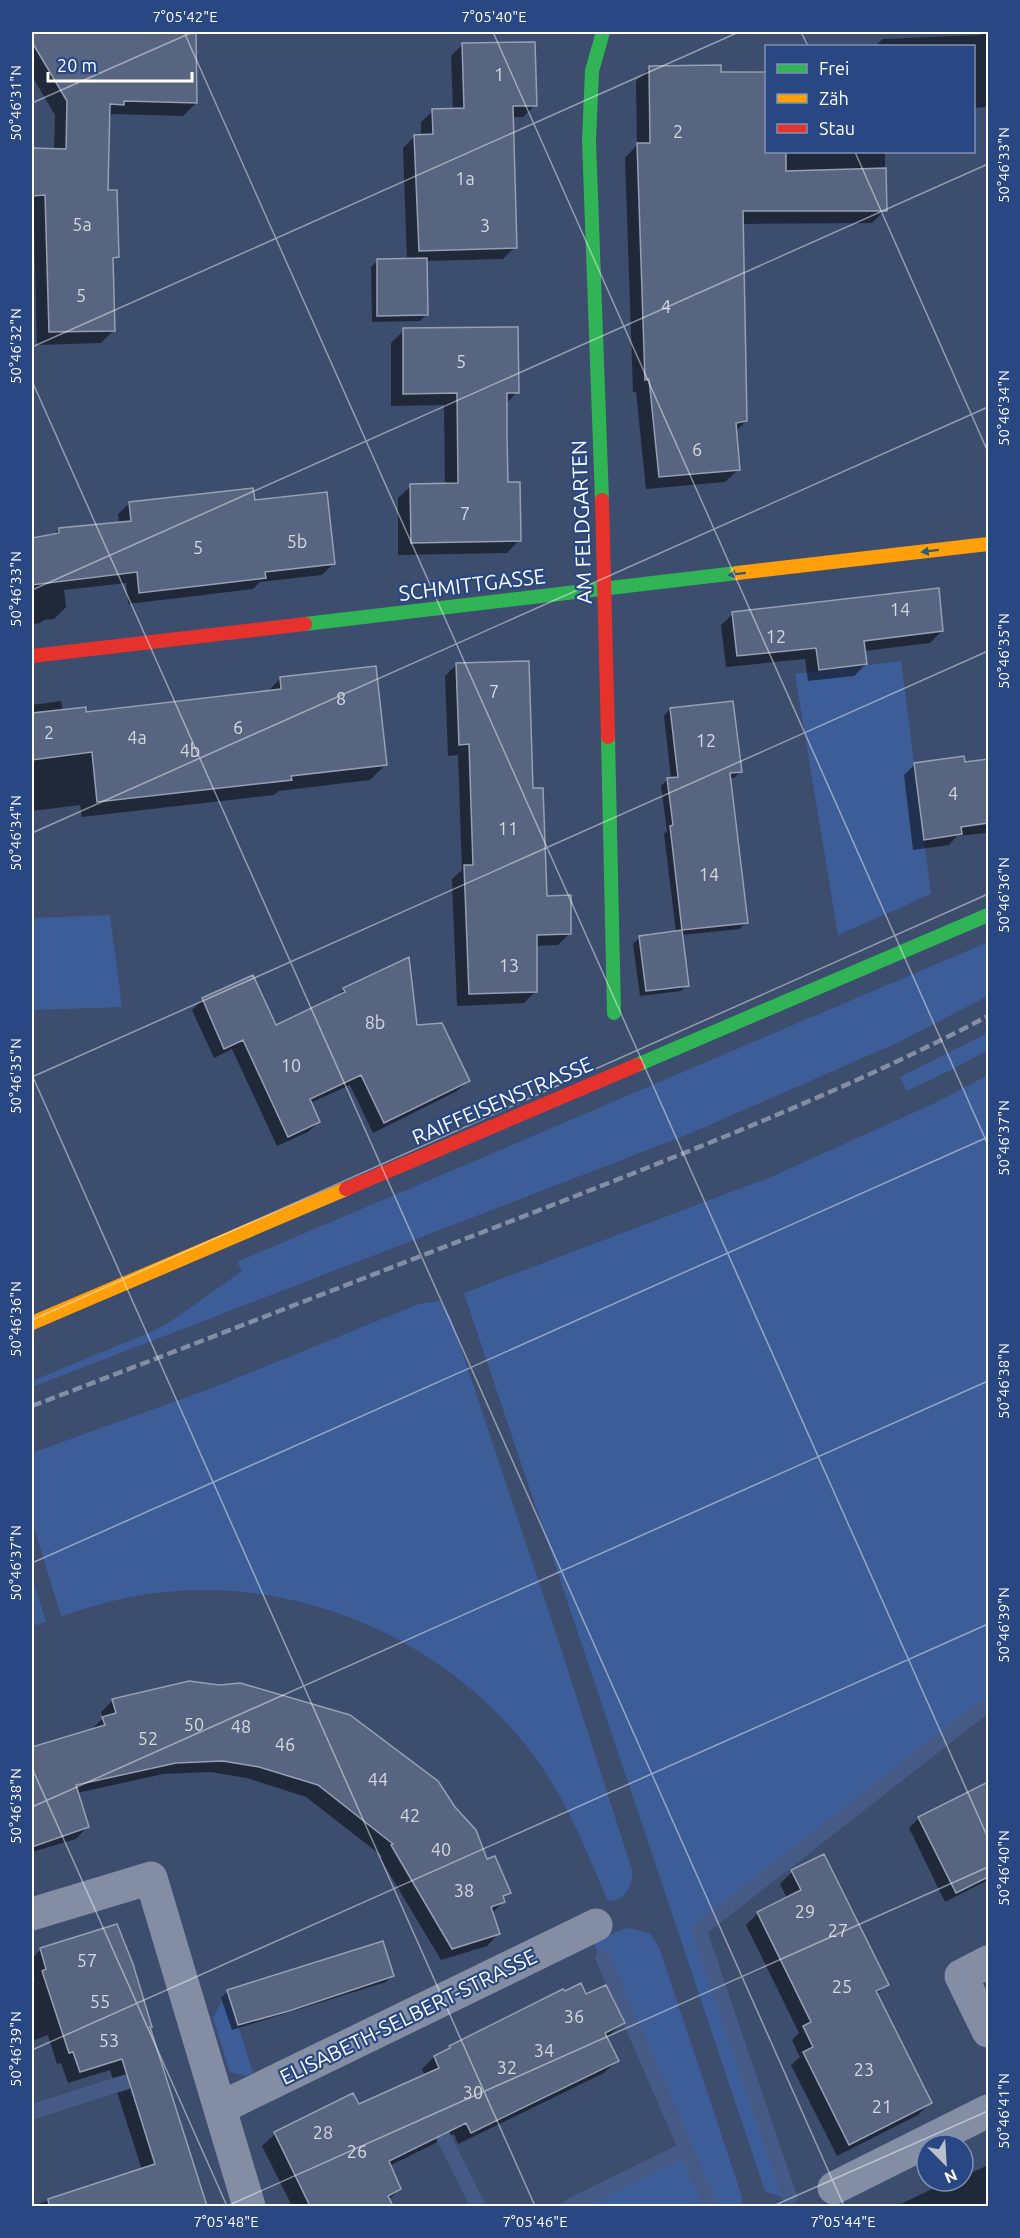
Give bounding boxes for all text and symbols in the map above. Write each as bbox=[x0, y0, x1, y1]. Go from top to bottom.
text: 7°05'42"E bbox=[152, 8, 218, 25]
text: 7°05'40"E bbox=[461, 8, 527, 25]
scale bar bbox=[48, 45, 192, 83]
legend bbox=[765, 45, 975, 153]
text: 20 m bbox=[57, 55, 97, 75]
text: Frei bbox=[819, 58, 849, 78]
house number: 1 bbox=[494, 64, 504, 84]
text: 50°46'31"N bbox=[7, 65, 24, 141]
text: Zäh bbox=[819, 88, 849, 108]
text: Stau bbox=[819, 118, 855, 138]
house number: 2 bbox=[673, 121, 683, 141]
text: 50°46'33"N bbox=[995, 127, 1012, 203]
house number: 1a bbox=[455, 168, 475, 188]
house number: 5a bbox=[72, 214, 92, 234]
house number: 3 bbox=[480, 215, 490, 235]
house number: 5 bbox=[76, 285, 86, 305]
house number: 4 bbox=[661, 296, 671, 316]
text: 50°46'32"N bbox=[7, 308, 24, 384]
house number: 5 bbox=[456, 351, 466, 371]
text: 50°46'34"N bbox=[995, 370, 1012, 446]
house number: 6 bbox=[692, 439, 702, 459]
street label: AM FELDGARTEN bbox=[566, 440, 596, 604]
house number: 7 bbox=[460, 503, 470, 523]
house number: 5b bbox=[287, 531, 307, 551]
house number: 5 bbox=[193, 537, 203, 557]
one-way arrow bbox=[921, 546, 940, 556]
text: 50°46'33"N bbox=[7, 551, 24, 627]
street label: SCHMITTGASSE bbox=[397, 563, 547, 605]
one-way arrow bbox=[727, 569, 746, 579]
house number: 14 bbox=[890, 599, 910, 619]
text: 50°46'35"N bbox=[995, 613, 1012, 689]
house number: 12 bbox=[766, 626, 786, 646]
house number: 7 bbox=[489, 681, 499, 701]
house number: 8 bbox=[336, 688, 346, 708]
house number: 6 bbox=[233, 717, 243, 737]
house number: 2 bbox=[44, 722, 54, 742]
house number: 4a bbox=[127, 727, 147, 747]
house number: 12 bbox=[696, 730, 716, 750]
house number: 4b bbox=[180, 740, 200, 760]
house number: 4 bbox=[948, 783, 958, 803]
text: 50°46'34"N bbox=[7, 795, 24, 871]
house number: 11 bbox=[498, 818, 518, 838]
text: 50°46'36"N bbox=[995, 857, 1012, 933]
house number: 14 bbox=[699, 864, 719, 884]
house number: 13 bbox=[499, 955, 519, 975]
house number: 8b bbox=[365, 1012, 385, 1032]
text: 50°46'35"N bbox=[7, 1038, 24, 1114]
street label: RAIFFEISENSTRASSE bbox=[408, 1051, 596, 1149]
house number: 10 bbox=[281, 1055, 301, 1075]
text: 50°46'37"N bbox=[995, 1100, 1012, 1176]
text: 50°46'36"N bbox=[7, 1281, 24, 1357]
text: 50°46'38"N bbox=[995, 1343, 1012, 1419]
text: 50°46'37"N bbox=[7, 1525, 24, 1601]
text: 50°46'39"N bbox=[995, 1587, 1012, 1663]
house number: 50 bbox=[184, 1714, 204, 1734]
house number: 48 bbox=[231, 1716, 251, 1736]
house number: 52 bbox=[138, 1728, 158, 1748]
house number: 46 bbox=[275, 1734, 295, 1754]
text: 50°46'38"N bbox=[7, 1768, 24, 1844]
house number: 44 bbox=[368, 1769, 388, 1789]
house number: 42 bbox=[400, 1805, 420, 1825]
text: 50°46'40"N bbox=[995, 1830, 1012, 1906]
house number: 40 bbox=[431, 1839, 451, 1859]
house number: 38 bbox=[454, 1880, 474, 1900]
house number: 29 bbox=[795, 1901, 815, 1921]
house number: 27 bbox=[828, 1920, 848, 1940]
street label: ELISABETH-SELBERT-STRASSE bbox=[276, 1943, 540, 2089]
house number: 57 bbox=[77, 1950, 97, 1970]
house number: 25 bbox=[832, 1976, 852, 1996]
house number: 55 bbox=[90, 1991, 110, 2011]
house number: 36 bbox=[564, 2006, 584, 2026]
text: 50°46'39"N bbox=[7, 2011, 24, 2087]
house number: 53 bbox=[99, 2030, 119, 2050]
house number: 34 bbox=[534, 2040, 554, 2060]
house number: 32 bbox=[497, 2057, 517, 2077]
house number: 23 bbox=[854, 2059, 874, 2079]
text: 50°46'41"N bbox=[995, 2073, 1012, 2149]
house number: 30 bbox=[463, 2082, 483, 2102]
house number: 21 bbox=[872, 2096, 892, 2116]
house number: 28 bbox=[313, 2122, 333, 2142]
north arrow bbox=[915, 2133, 975, 2193]
house number: 26 bbox=[347, 2141, 367, 2161]
text: N bbox=[942, 2166, 960, 2187]
text: 7°05'48"E bbox=[193, 2213, 259, 2230]
text: 7°05'46"E bbox=[502, 2213, 568, 2230]
text: 7°05'44"E bbox=[810, 2213, 876, 2230]

